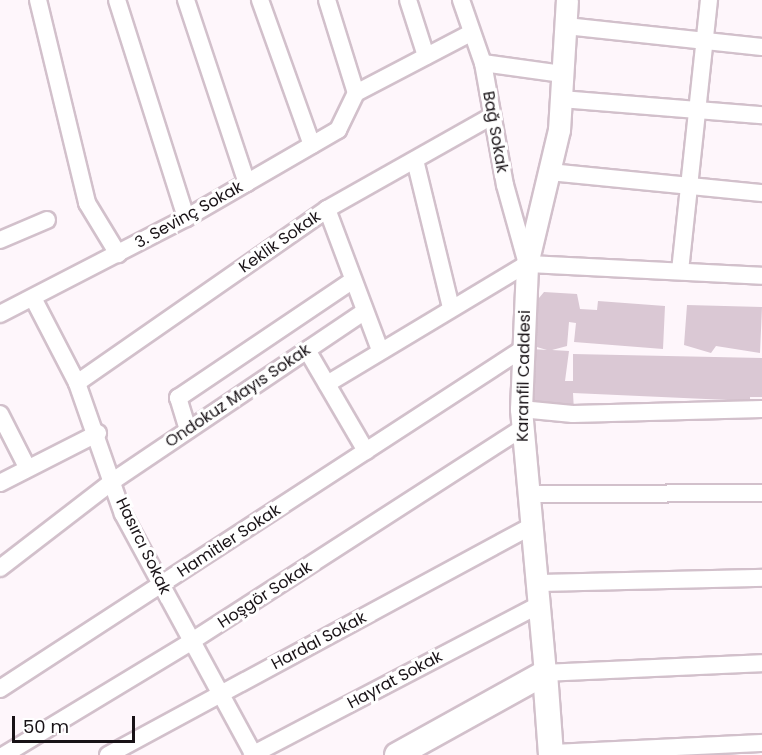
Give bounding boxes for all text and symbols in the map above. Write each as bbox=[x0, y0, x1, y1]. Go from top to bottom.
street label: Bağ Sokak bbox=[478, 90, 512, 174]
street label: 3. Sevinç Sokak bbox=[132, 177, 246, 253]
street label: Keklik Sokak bbox=[236, 207, 324, 277]
street label: Karanfil Caddesi bbox=[513, 310, 535, 442]
street label: Ondokuz Mayıs Sokak bbox=[162, 340, 314, 452]
street label: Hasırcı Sokak bbox=[111, 495, 175, 597]
street label: Hamitler Sokak bbox=[174, 501, 284, 581]
street label: Hoşgör Sokak bbox=[215, 558, 315, 632]
street label: Hardal Sokak bbox=[268, 608, 370, 674]
street label: Hayrat Sokak bbox=[344, 647, 446, 713]
scale bar bbox=[15, 704, 138, 742]
text: 50 m bbox=[23, 714, 69, 739]

